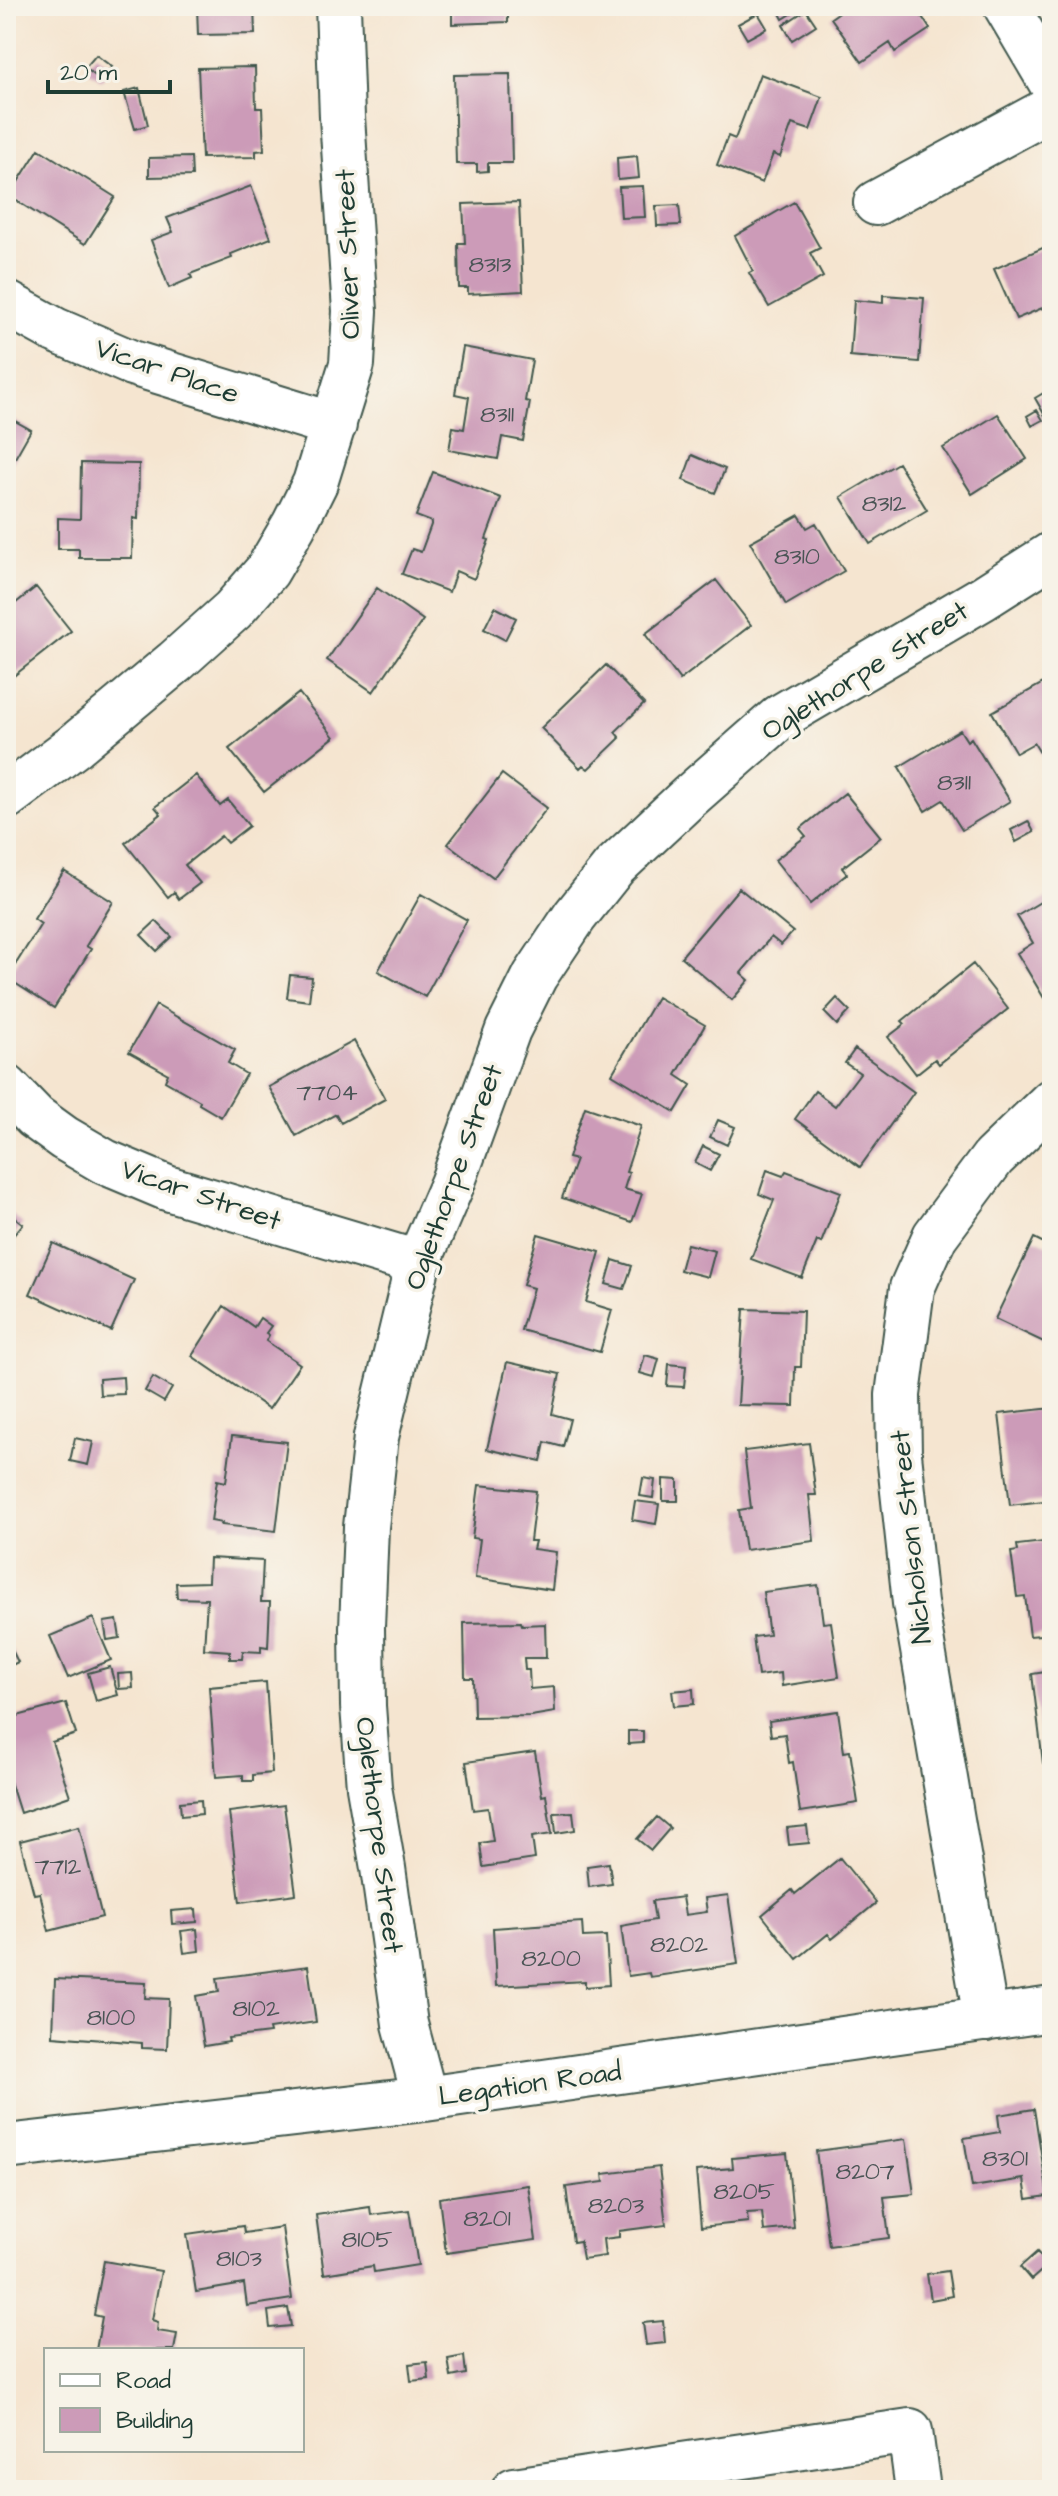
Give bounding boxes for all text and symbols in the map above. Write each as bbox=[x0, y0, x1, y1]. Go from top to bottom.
scale bar bbox=[48, 44, 170, 94]
text: 20 m bbox=[60, 56, 117, 90]
street label: Oliver Street bbox=[326, 168, 370, 340]
house number: 8313 bbox=[468, 248, 512, 282]
street label: Vicar Place bbox=[90, 328, 244, 414]
house number: 8311 bbox=[480, 398, 514, 432]
house number: 8312 bbox=[862, 487, 907, 521]
house number: 8310 bbox=[774, 540, 820, 574]
street label: Oglethorpe Street bbox=[754, 591, 977, 751]
house number: 8311 bbox=[937, 766, 971, 800]
street label: Oglethorpe Street bbox=[395, 1058, 514, 1296]
house number: 7704 bbox=[296, 1076, 358, 1110]
street label: Vicar Street bbox=[116, 1149, 287, 1241]
street label: Nicholson Street bbox=[880, 1427, 942, 1646]
street label: Oglethorpe Street bbox=[344, 1715, 413, 1956]
house number: 7712 bbox=[35, 1850, 81, 1884]
house number: 8202 bbox=[650, 1928, 708, 1962]
house number: 8200 bbox=[521, 1942, 581, 1976]
house number: 8102 bbox=[232, 1992, 280, 2026]
house number: 8100 bbox=[87, 2001, 135, 2035]
street label: Legation Road bbox=[436, 2052, 624, 2117]
house number: 8301 bbox=[982, 2142, 1028, 2176]
house number: 8207 bbox=[835, 2155, 895, 2189]
house number: 8205 bbox=[713, 2175, 775, 2209]
house number: 8203 bbox=[588, 2189, 644, 2223]
house number: 8201 bbox=[463, 2202, 511, 2236]
house number: 8105 bbox=[342, 2223, 392, 2257]
house number: 8103 bbox=[216, 2242, 262, 2276]
legend bbox=[44, 2348, 304, 2452]
text: Road bbox=[116, 2364, 171, 2398]
text: Building bbox=[116, 2404, 193, 2439]

